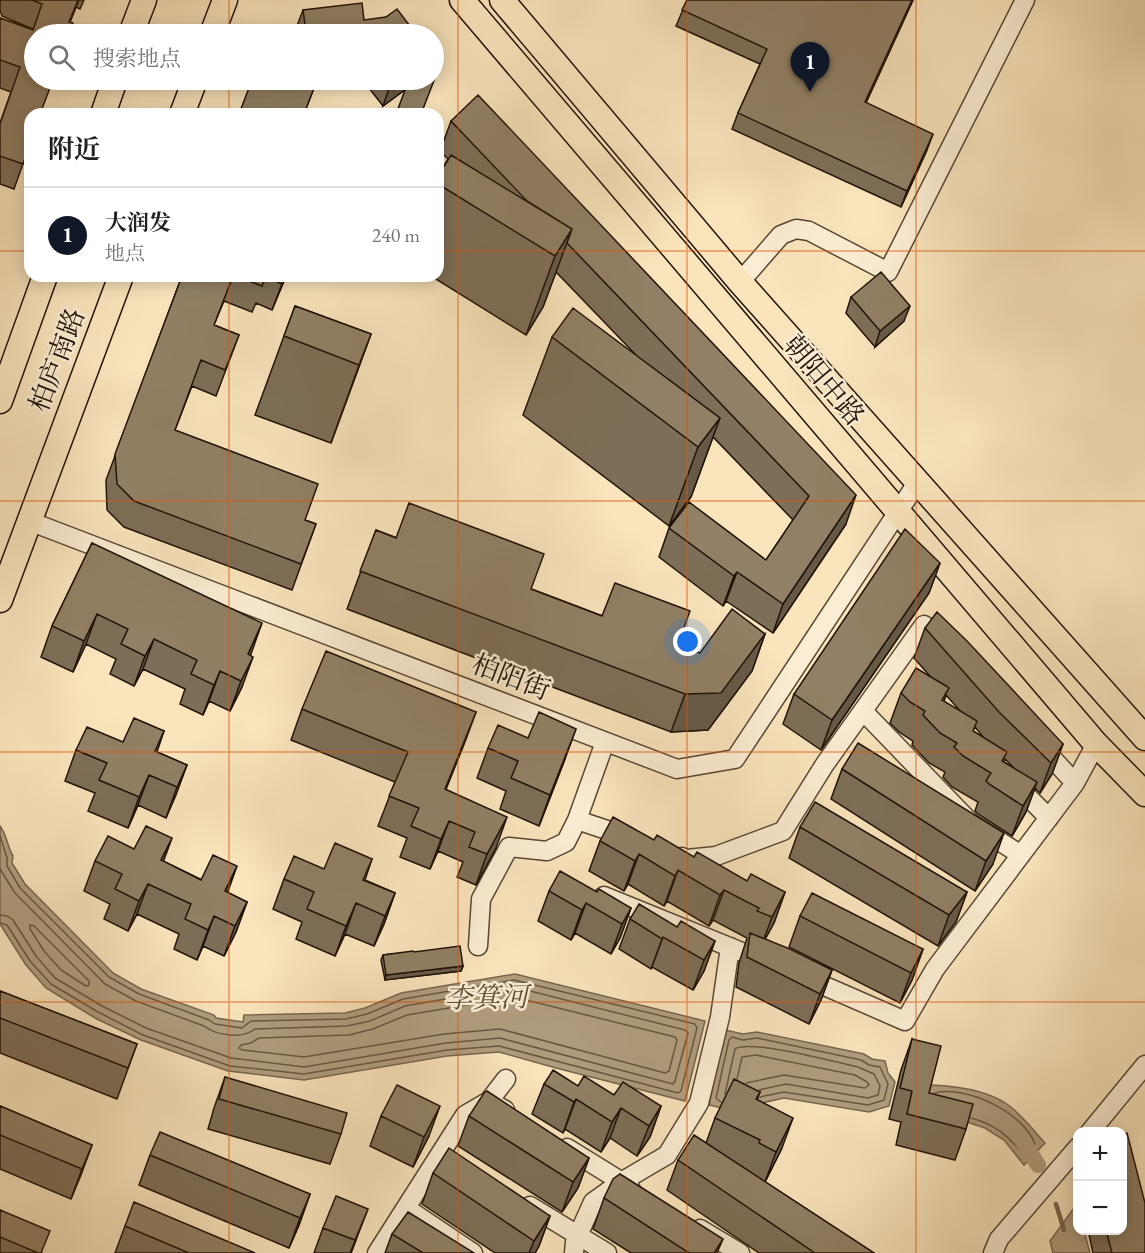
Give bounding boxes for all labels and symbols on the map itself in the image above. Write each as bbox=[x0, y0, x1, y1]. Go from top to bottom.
pin: 1 bbox=[790, 42, 830, 92]
street label: 柏庐南路 bbox=[21, 303, 92, 417]
street label: 朝阳中路 bbox=[776, 327, 872, 432]
your location bbox=[673, 627, 702, 656]
street label: 柏阳街 bbox=[467, 646, 555, 707]
water label: 李箕河 bbox=[444, 978, 533, 1016]

